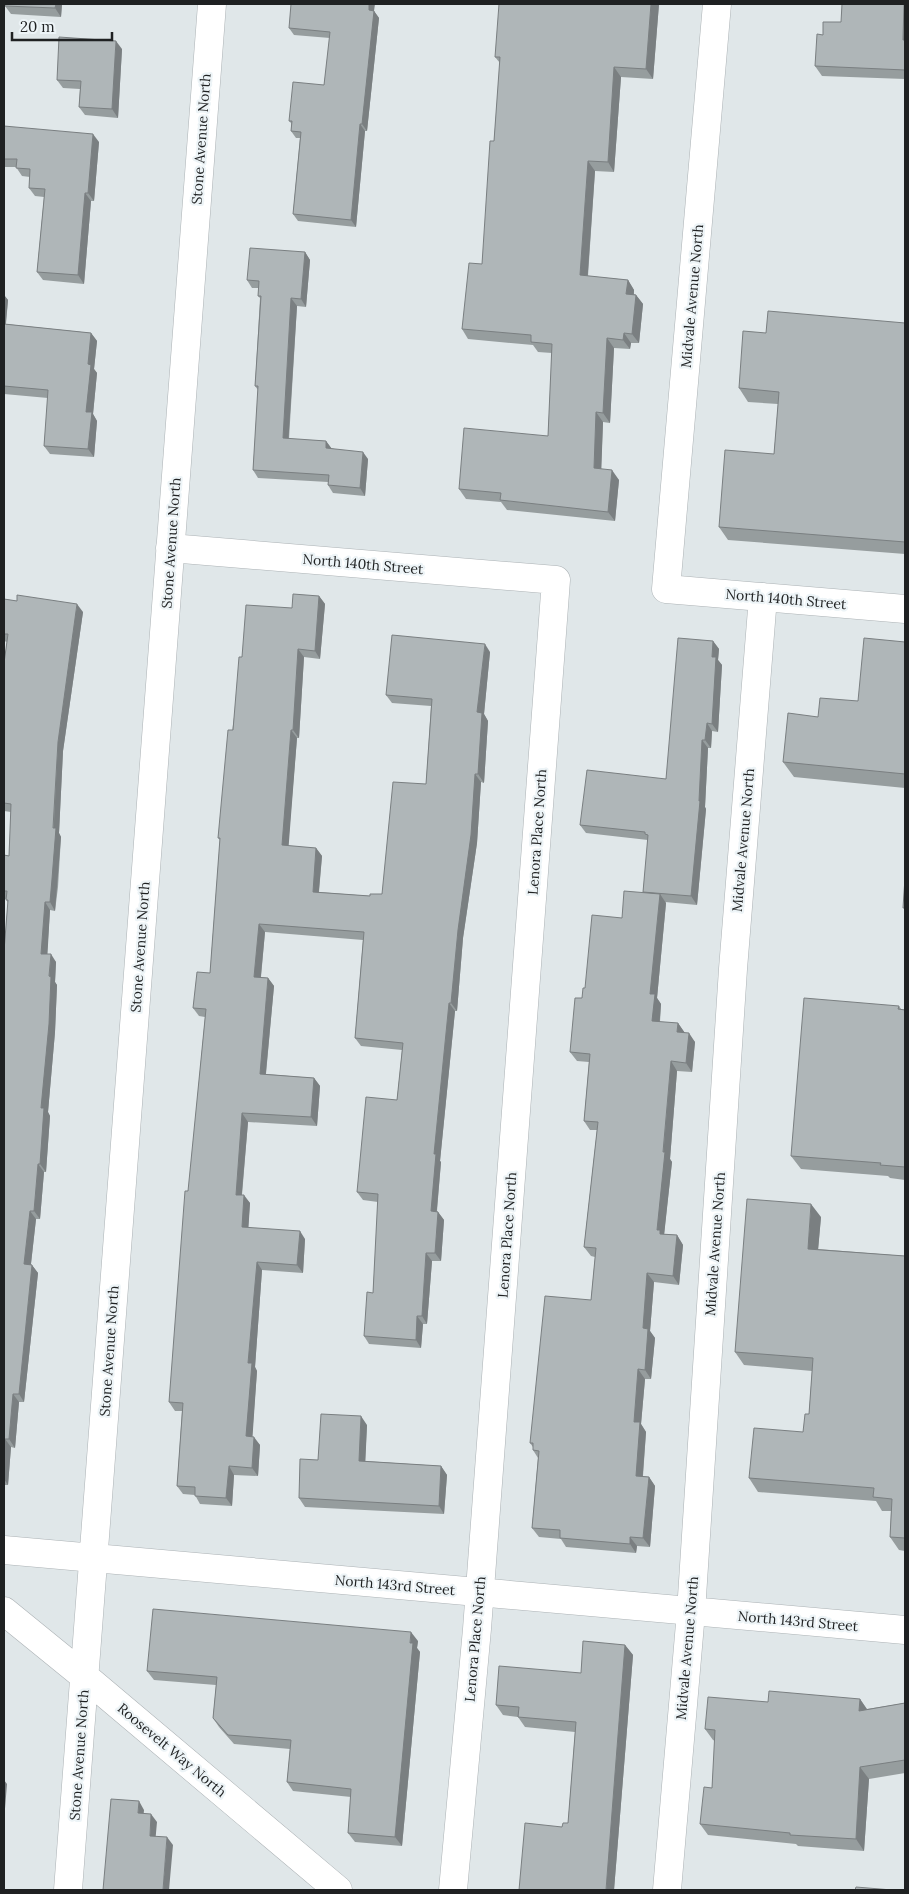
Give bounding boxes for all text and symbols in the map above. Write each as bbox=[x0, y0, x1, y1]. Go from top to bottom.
scale bar bbox=[12, 10, 112, 42]
text: 20 m bbox=[20, 17, 55, 36]
street label: Stone Avenue North bbox=[187, 73, 215, 205]
street label: Midvale Avenue North bbox=[677, 223, 707, 369]
street label: Stone Avenue North bbox=[157, 477, 185, 609]
street label: North 140th Street bbox=[302, 550, 425, 578]
street label: North 140th Street bbox=[725, 585, 848, 613]
street label: Midvale Avenue North bbox=[728, 767, 758, 913]
street label: Lenora Place North bbox=[524, 769, 550, 895]
street label: Stone Avenue North bbox=[126, 881, 154, 1013]
street label: Midvale Avenue North bbox=[701, 1171, 729, 1317]
street label: Lenora Place North bbox=[494, 1172, 520, 1298]
street label: Stone Avenue North bbox=[95, 1285, 123, 1417]
street label: North 143rd Street bbox=[334, 1571, 456, 1599]
street label: Lenora Place North bbox=[461, 1575, 489, 1703]
street label: Midvale Avenue North bbox=[672, 1575, 702, 1721]
street label: North 143rd Street bbox=[737, 1607, 859, 1635]
street label: Stone Avenue North bbox=[65, 1689, 93, 1821]
street label: Roosevelt Way North bbox=[114, 1699, 230, 1801]

